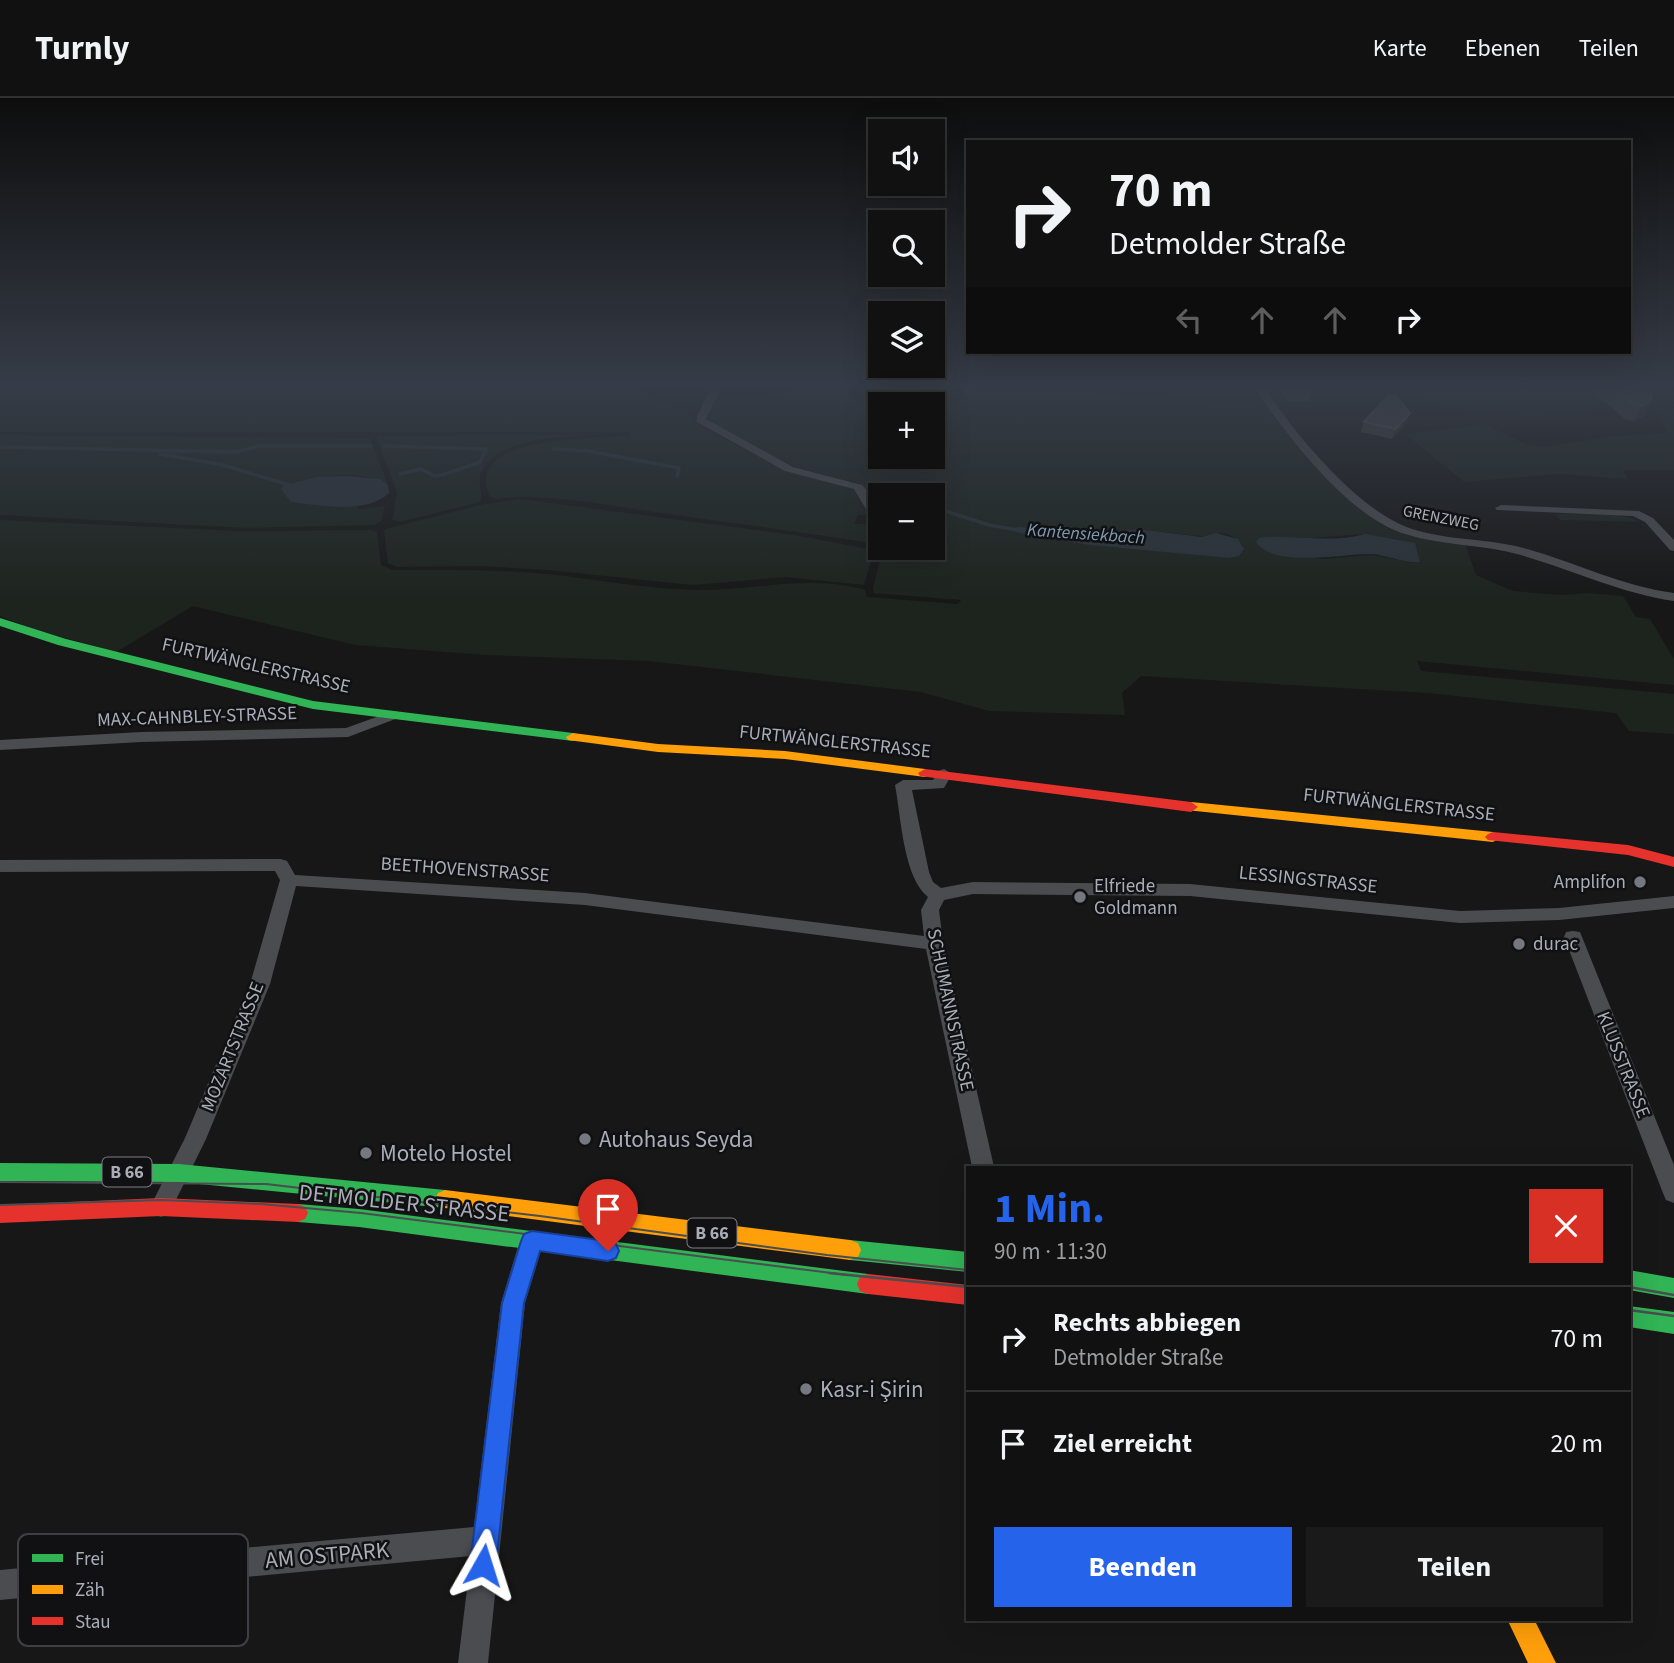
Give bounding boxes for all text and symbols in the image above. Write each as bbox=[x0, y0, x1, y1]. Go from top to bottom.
text: Turnly bbox=[35, 25, 129, 72]
text: Karte bbox=[1373, 31, 1427, 66]
text: Ebenen bbox=[1465, 31, 1541, 66]
text: Teilen bbox=[1579, 31, 1639, 66]
map controls bbox=[868, 119, 945, 560]
button: sound bbox=[868, 119, 945, 196]
text: 70 m bbox=[1109, 156, 1213, 226]
icon: right bbox=[994, 168, 1085, 259]
button: search bbox=[868, 210, 945, 287]
text: Detmolder Straße bbox=[1109, 221, 1346, 267]
button: layers bbox=[868, 301, 945, 378]
icon: left bbox=[1170, 301, 1208, 339]
icon: ahead bbox=[1243, 301, 1281, 339]
icon: ahead bbox=[1316, 301, 1354, 339]
icon: right bbox=[1389, 301, 1427, 339]
button: + bbox=[868, 392, 945, 469]
button: − bbox=[868, 483, 945, 560]
street label: GRENZWEG bbox=[1401, 500, 1481, 536]
water label: Kantensiekbach bbox=[1026, 517, 1146, 551]
street label: FURTWÄNGLERSTRASSE bbox=[159, 631, 353, 701]
street label: MAX-CAHNBLEY-STRASSE bbox=[97, 700, 297, 734]
street label: FURTWÄNGLERSTRASSE bbox=[738, 719, 932, 765]
street label: FURTWÄNGLERSTRASSE bbox=[1302, 782, 1496, 828]
street label: BEETHOVENSTRASSE bbox=[380, 851, 550, 889]
street label: LESSINGSTRASSE bbox=[1237, 859, 1379, 901]
place label: Amplifon bbox=[1554, 869, 1626, 896]
place label: Elfriede Goldmann bbox=[1094, 873, 1178, 922]
marker: Amplifon bbox=[1632, 874, 1648, 890]
marker: Elfriede Goldmann bbox=[1072, 889, 1088, 905]
street label: SCHUMANNSTRASSE bbox=[920, 926, 980, 1094]
place label: durac bbox=[1533, 931, 1579, 958]
marker: durac bbox=[1511, 936, 1527, 952]
street label: MOZARTSTRASSE bbox=[195, 978, 271, 1116]
street label: KLUSSTRASSE bbox=[1589, 1008, 1657, 1122]
place label: Autohaus Seyda bbox=[599, 1123, 753, 1156]
marker: Autohaus Seyda bbox=[577, 1131, 593, 1147]
place label: Motelo Hostel bbox=[380, 1137, 512, 1170]
marker: Motelo Hostel bbox=[358, 1145, 374, 1161]
road number: B 66 bbox=[102, 1157, 152, 1186]
street label: DETMOLDER STRASSE bbox=[297, 1176, 511, 1230]
pin bbox=[578, 1179, 638, 1251]
text: 1 Min. bbox=[994, 1179, 1105, 1239]
button: close bbox=[1529, 1189, 1603, 1263]
icon: arrive bbox=[589, 1190, 627, 1228]
road number: B 66 bbox=[688, 1218, 736, 1248]
text: 90 m · 11:30 bbox=[994, 1235, 1107, 1268]
text: Rechts abbiegen bbox=[1053, 1304, 1241, 1341]
icon: right bbox=[994, 1320, 1032, 1358]
text: 70 m bbox=[1550, 1320, 1603, 1357]
text: Detmolder Straße bbox=[1053, 1341, 1223, 1374]
place label: Kasr-i Şirin bbox=[820, 1373, 924, 1406]
marker: Kasr-i Şirin bbox=[798, 1381, 814, 1397]
icon: arrive bbox=[994, 1425, 1032, 1463]
text: Ziel erreicht bbox=[1053, 1425, 1192, 1462]
text: 20 m bbox=[1550, 1425, 1603, 1462]
button: Beenden bbox=[994, 1527, 1292, 1607]
button: Teilen bbox=[1306, 1527, 1603, 1607]
position arrow bbox=[446, 1528, 520, 1602]
street label: AM OSTPARK bbox=[264, 1533, 391, 1577]
legend bbox=[18, 1534, 248, 1646]
text: Frei bbox=[75, 1546, 105, 1573]
text: Zäh bbox=[75, 1577, 105, 1604]
text: Stau bbox=[75, 1609, 111, 1636]

